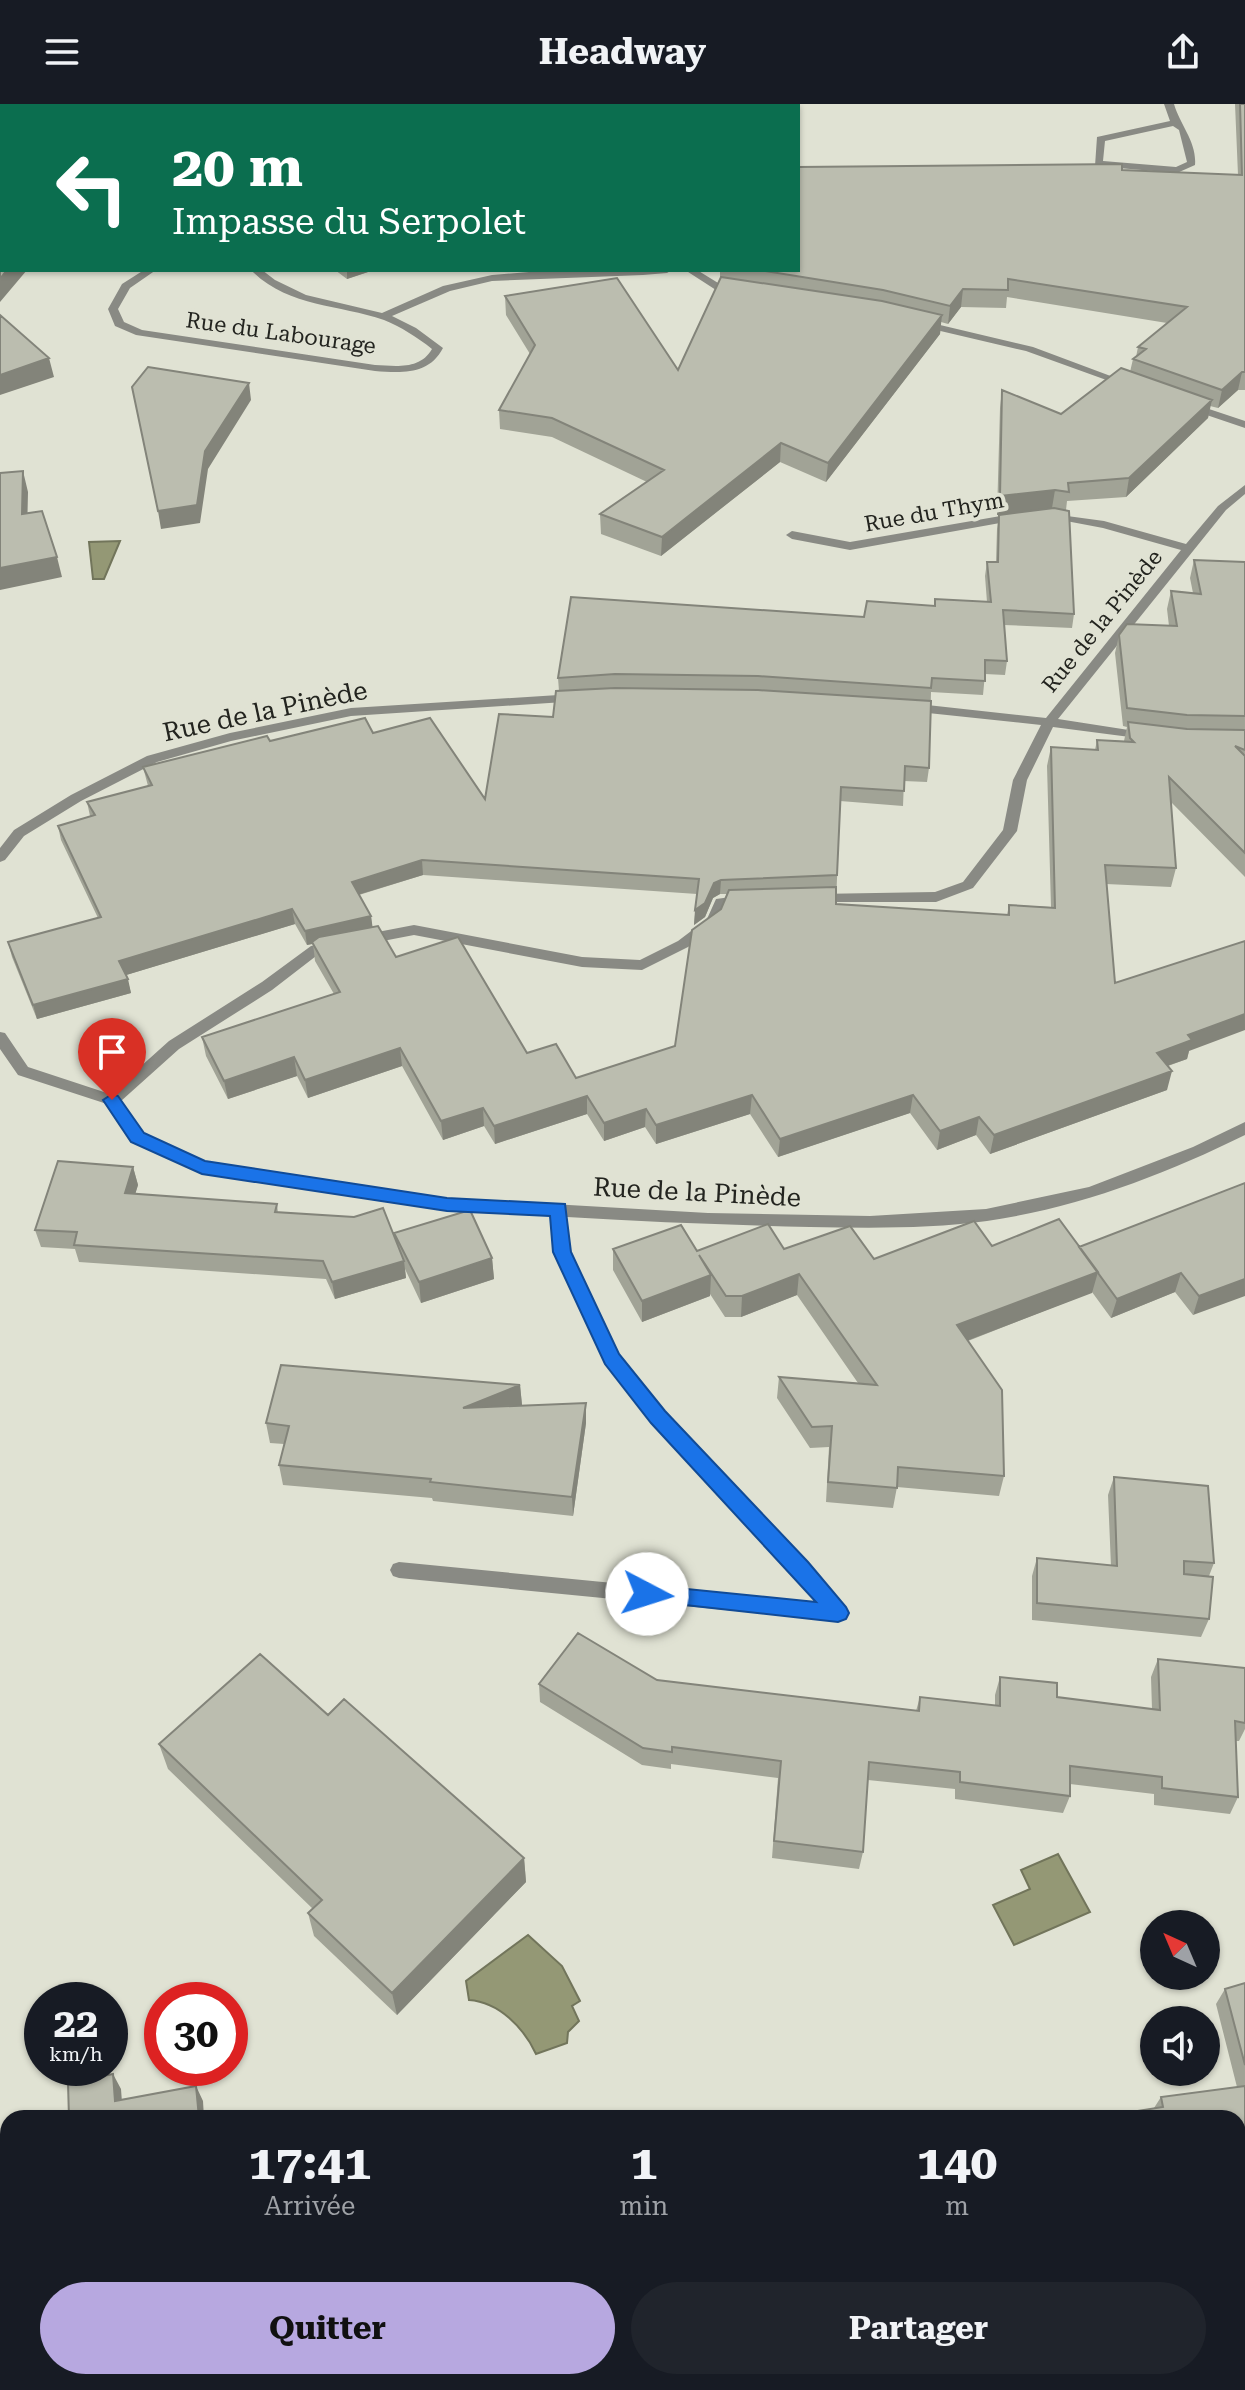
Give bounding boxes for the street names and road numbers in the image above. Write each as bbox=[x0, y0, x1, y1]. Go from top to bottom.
street label: Rue du Labourage bbox=[184, 307, 378, 359]
street label: Rue du Thym bbox=[862, 487, 1006, 537]
street label: Rue de la Pinède bbox=[1037, 545, 1167, 697]
street label: Rue de la Pinède bbox=[160, 675, 370, 747]
street label: Rue de la Pinède bbox=[592, 1172, 802, 1212]

